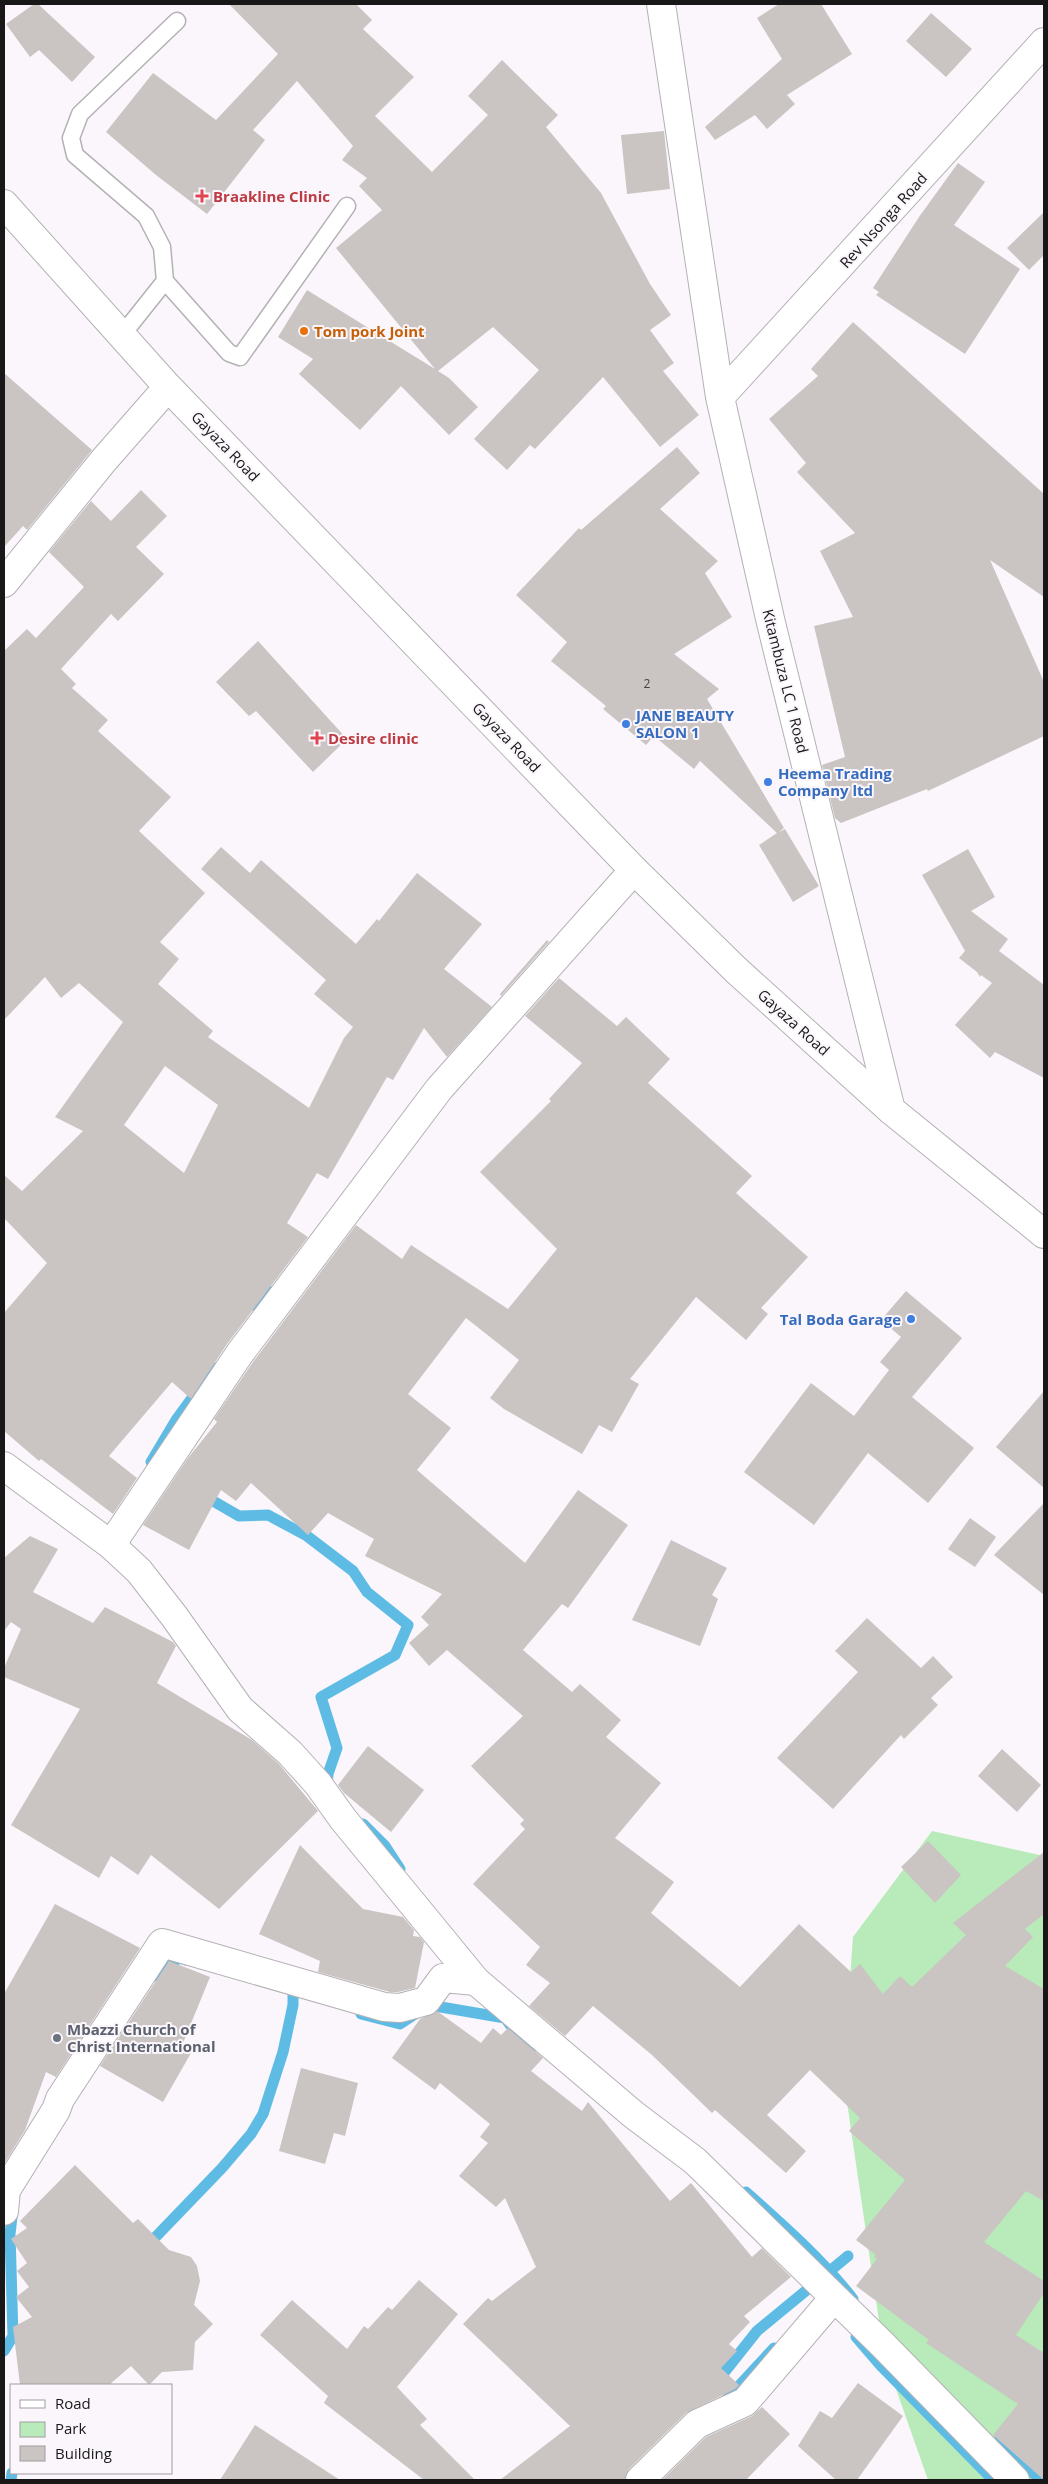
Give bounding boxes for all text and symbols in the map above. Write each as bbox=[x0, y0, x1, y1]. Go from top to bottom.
street label: Rev Nsonga Road bbox=[835, 168, 931, 272]
place label: Braakline Clinic bbox=[213, 186, 330, 206]
marker: Braakline Clinic bbox=[195, 189, 209, 203]
place label: Tom pork Joint bbox=[314, 321, 425, 341]
marker: Tom pork Joint bbox=[298, 325, 310, 337]
street label: Gayaza Road bbox=[187, 407, 265, 485]
street label: Kitambuza LC 1 Road bbox=[758, 607, 814, 755]
house number: 2 bbox=[644, 675, 651, 692]
street label: Gayaza Road bbox=[468, 698, 546, 776]
place label: JANE BEAUTY SALON 1 bbox=[634, 705, 735, 742]
marker: JANE BEAUTY SALON 1 bbox=[620, 718, 632, 730]
place label: Desire clinic bbox=[328, 728, 419, 748]
marker: Desire clinic bbox=[310, 731, 324, 745]
place label: Heema Trading Company ltd bbox=[778, 763, 892, 800]
marker: Heema Trading Company ltd bbox=[762, 776, 774, 788]
street label: Gayaza Road bbox=[754, 984, 834, 1060]
place label: Tal Boda Garage bbox=[780, 1309, 901, 1329]
marker: Tal Boda Garage bbox=[905, 1313, 917, 1325]
place label: Mbazzi Church of Christ International bbox=[67, 2019, 215, 2056]
marker: Mbazzi Church of Christ International bbox=[51, 2032, 63, 2044]
legend bbox=[10, 2384, 172, 2474]
text: Road bbox=[55, 2393, 91, 2413]
text: Park bbox=[55, 2418, 86, 2438]
text: Building bbox=[55, 2443, 112, 2463]

